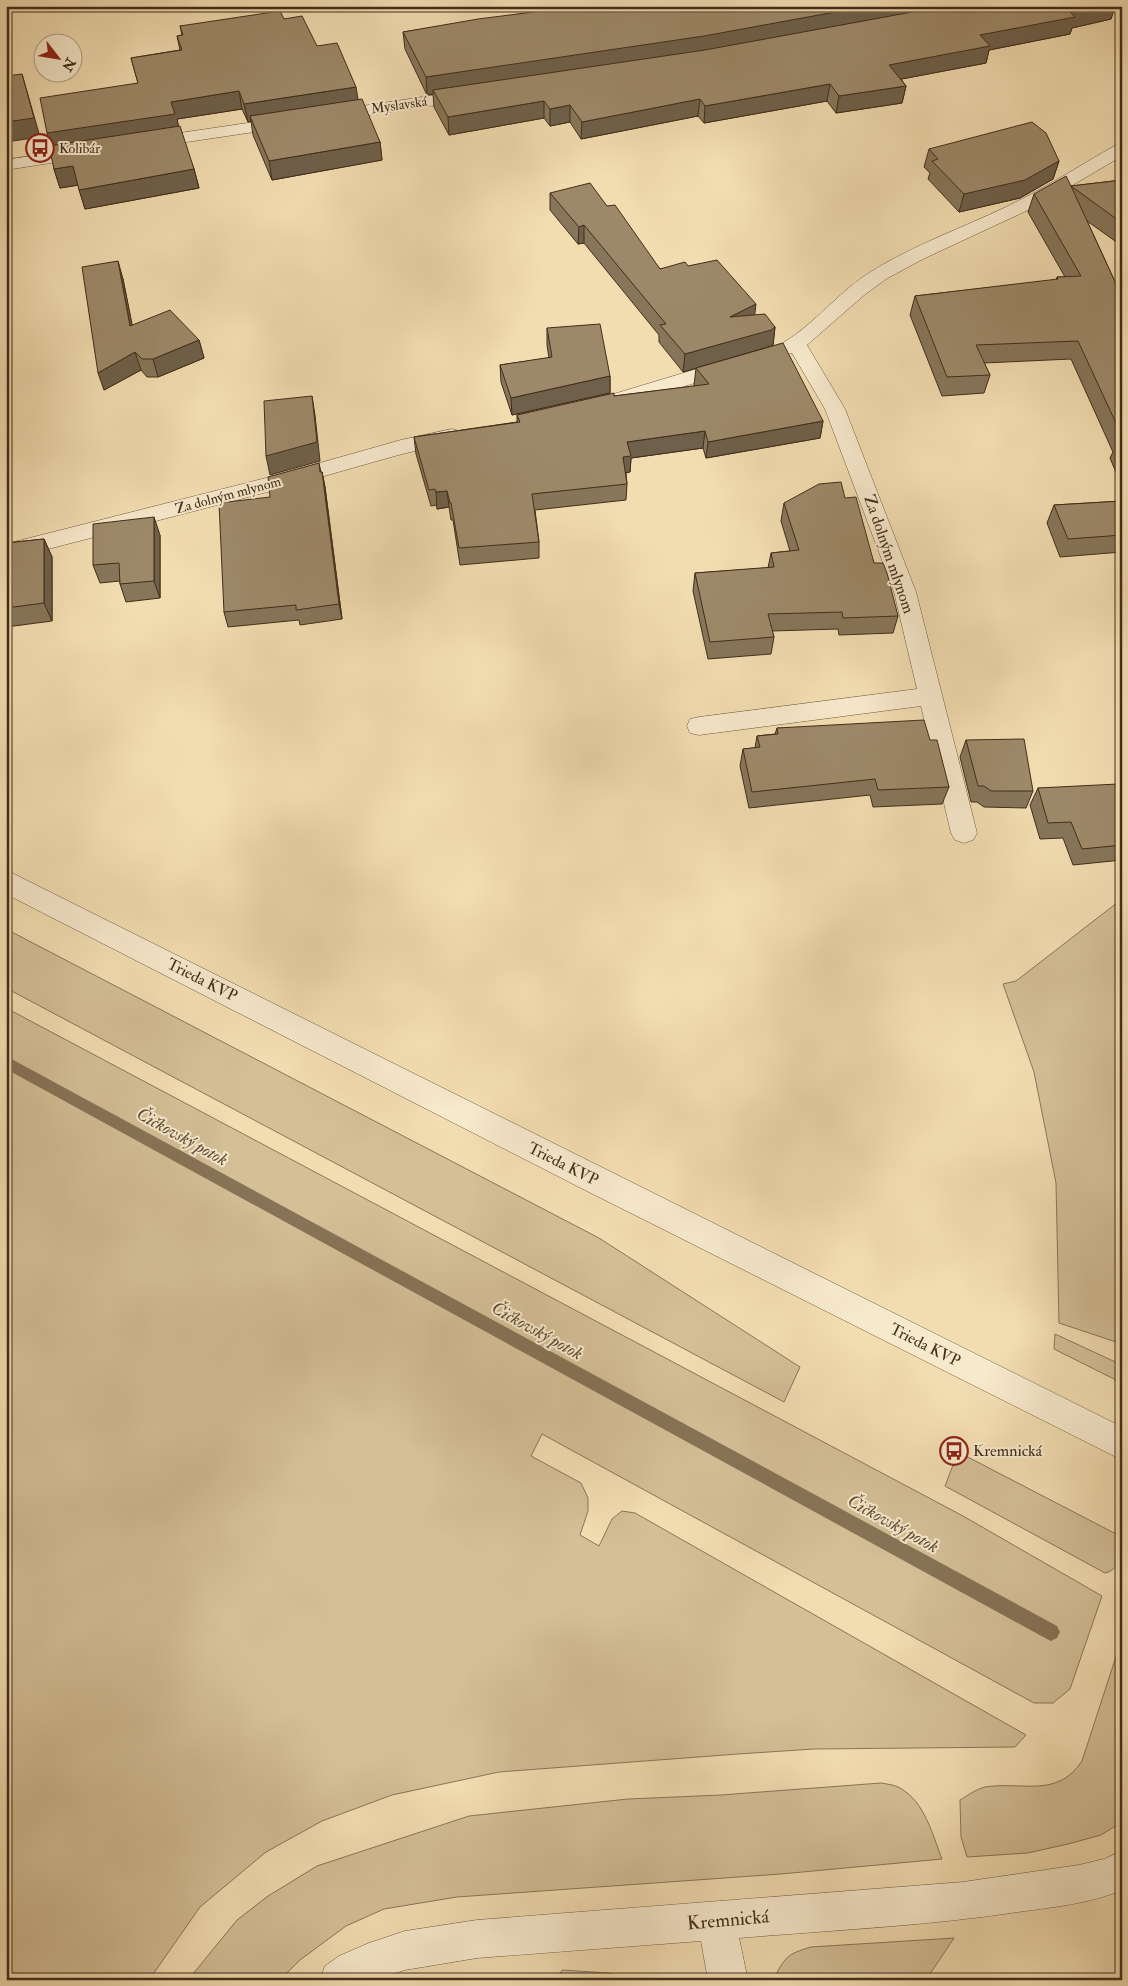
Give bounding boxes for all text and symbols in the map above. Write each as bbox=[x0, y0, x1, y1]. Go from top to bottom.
north arrow bbox=[32, 32, 82, 82]
text: N bbox=[58, 54, 80, 75]
street label: Myslavská bbox=[370, 93, 429, 118]
bus stop icon: Kolibár bbox=[25, 133, 55, 163]
place label: Kolibár bbox=[59, 140, 101, 157]
street label: Za dolným mlynom bbox=[173, 473, 283, 518]
street label: Za dolným mlynom bbox=[859, 492, 919, 617]
street label: Trieda KVP bbox=[163, 954, 241, 1006]
water label: Čičkovský potok bbox=[132, 1102, 232, 1172]
street label: Trieda KVP bbox=[524, 1138, 602, 1190]
water label: Čičkovský potok bbox=[487, 1296, 587, 1366]
street label: Trieda KVP bbox=[886, 1319, 964, 1371]
bus stop icon: Kremnická bbox=[939, 1436, 969, 1466]
place label: Kremnická bbox=[973, 1441, 1043, 1461]
water label: Čičkovský potok bbox=[843, 1489, 943, 1559]
street label: Kremnická bbox=[686, 1904, 770, 1936]

